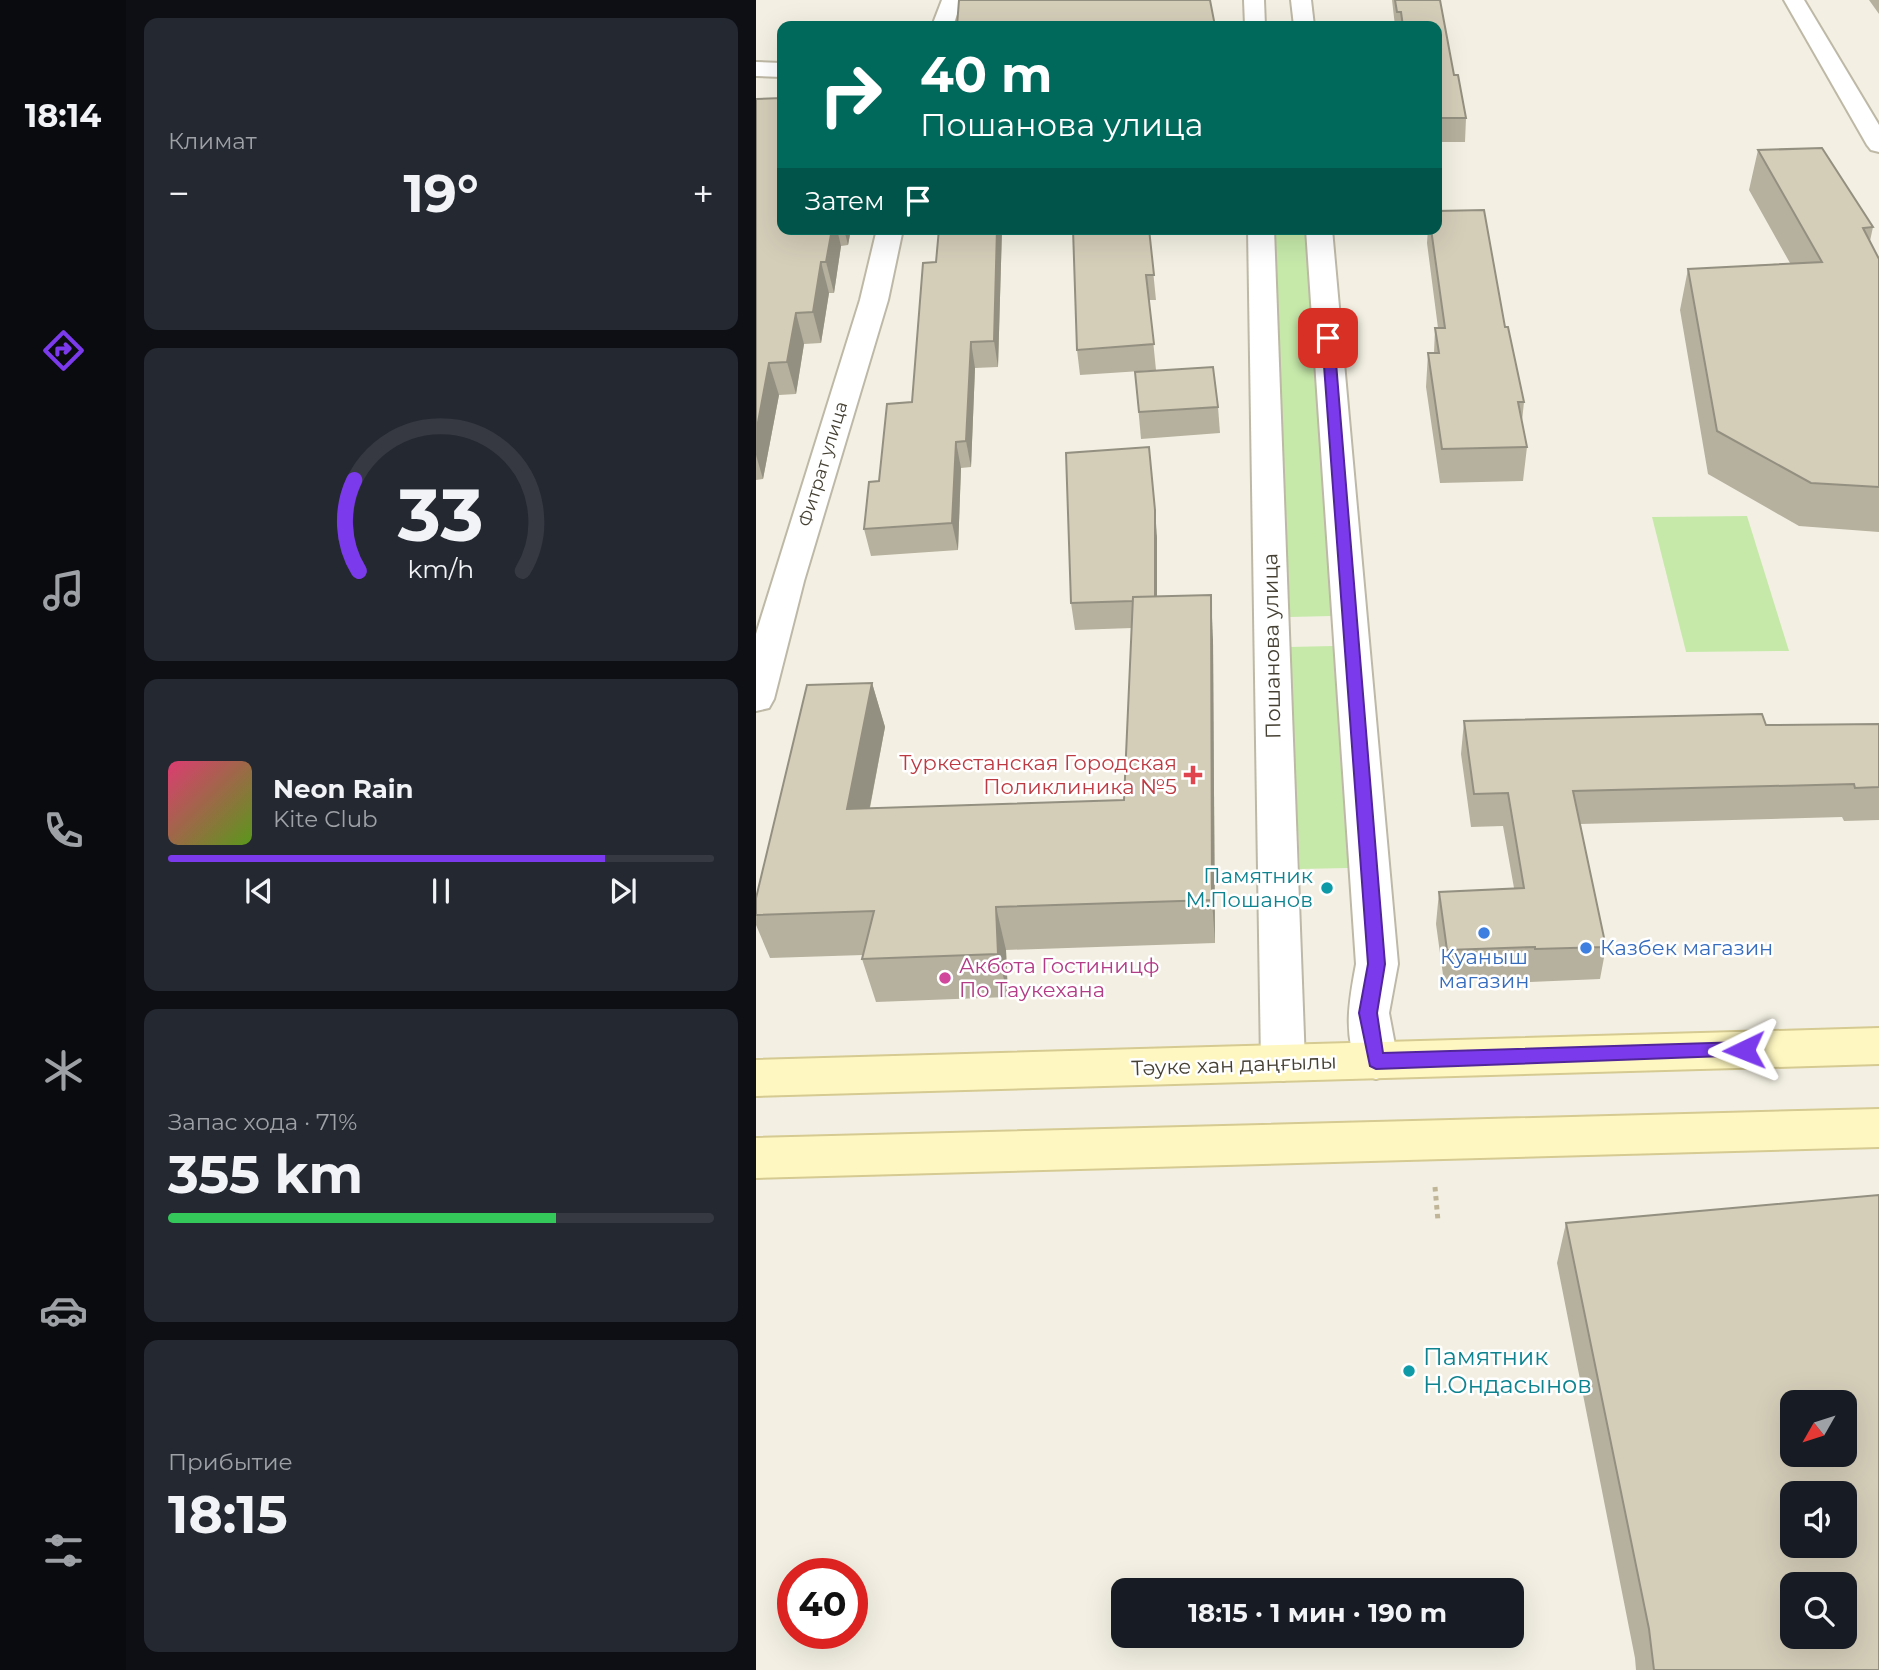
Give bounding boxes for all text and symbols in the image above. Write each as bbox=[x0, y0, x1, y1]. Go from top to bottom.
text: 40 m bbox=[920, 45, 1052, 104]
icon: right bbox=[805, 49, 896, 140]
text: 18:14 bbox=[25, 96, 101, 135]
text: Пошанова улица bbox=[920, 105, 1203, 144]
text: Климат bbox=[168, 127, 257, 155]
text: 19° bbox=[403, 162, 479, 225]
text: − bbox=[168, 170, 190, 217]
text: + bbox=[692, 170, 714, 217]
icon: arrive bbox=[899, 182, 937, 220]
text: Затем bbox=[805, 185, 885, 217]
pin bbox=[1298, 308, 1358, 368]
icon: arrive bbox=[1309, 319, 1347, 357]
icon: directions bbox=[39, 326, 88, 375]
street label: Фитрат улица bbox=[794, 399, 852, 529]
text: 33 bbox=[397, 471, 484, 559]
text: km/h bbox=[408, 553, 474, 583]
street label: Пошанова улица bbox=[1257, 553, 1286, 739]
icon: music bbox=[39, 566, 88, 615]
place label: Туркестанская Городская Поликлиника №5 bbox=[899, 750, 1177, 799]
marker: Туркестанская Городская Поликлиника №5 bbox=[1183, 765, 1203, 785]
text: Neon Rain bbox=[273, 773, 414, 805]
text: Kite Club bbox=[273, 805, 378, 833]
icon: phone bbox=[39, 806, 88, 855]
place label: Памятник М.Пошанов bbox=[1186, 863, 1313, 912]
icon: previous bbox=[240, 872, 278, 910]
icon: pause bbox=[422, 872, 460, 910]
icon: next bbox=[604, 872, 642, 910]
marker: Памятник М.Пошанов bbox=[1319, 880, 1335, 896]
marker: Куаныш магазин bbox=[1476, 925, 1492, 941]
place label: Казбек магазин bbox=[1600, 935, 1773, 960]
marker: Казбек магазин bbox=[1578, 940, 1594, 956]
place label: Куаныш магазин bbox=[1439, 944, 1529, 993]
place label: Акбота Гостиницф По Таукехана bbox=[959, 953, 1160, 1002]
marker: Акбота Гостиницф По Таукехана bbox=[937, 970, 953, 986]
position arrow bbox=[1707, 1013, 1781, 1087]
icon: climate bbox=[39, 1046, 88, 1095]
street label: Тәуке хан даңғылы bbox=[1131, 1048, 1337, 1081]
text: Запас хода · 71% bbox=[168, 1108, 357, 1136]
text: 355 km bbox=[168, 1143, 363, 1206]
icon: car bbox=[39, 1286, 88, 1335]
place label: Памятник Н.Ондасынов bbox=[1423, 1342, 1592, 1399]
marker: Памятник Н.Ондасынов bbox=[1401, 1363, 1417, 1379]
north arrow bbox=[1780, 1390, 1857, 1466]
map controls bbox=[1780, 1390, 1857, 1649]
text: Прибытие bbox=[168, 1448, 293, 1476]
button: sound bbox=[1780, 1481, 1857, 1558]
text: 18:15 bbox=[168, 1483, 288, 1546]
icon: filters bbox=[39, 1526, 88, 1575]
speed limit sign: 40 bbox=[777, 1558, 868, 1649]
button: search bbox=[1780, 1572, 1857, 1649]
text: 18:15 · 1 мин · 190 m bbox=[1188, 1597, 1447, 1629]

